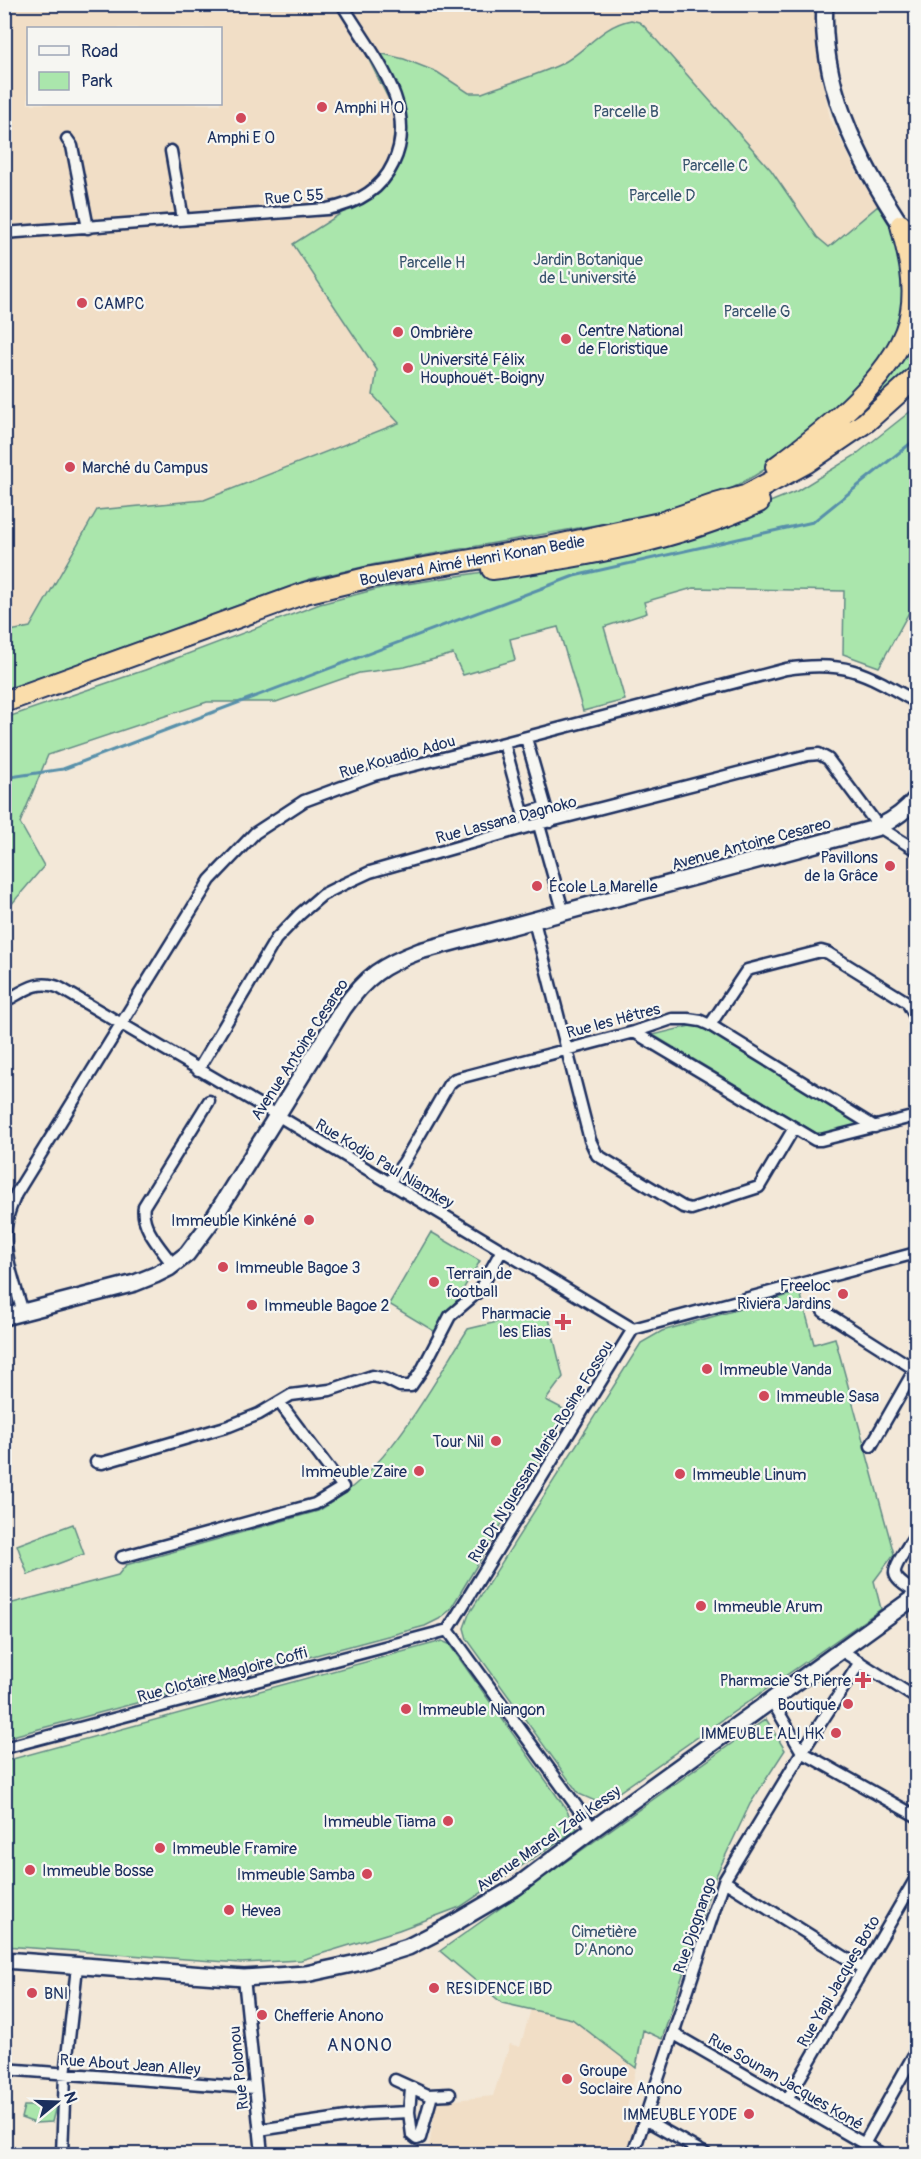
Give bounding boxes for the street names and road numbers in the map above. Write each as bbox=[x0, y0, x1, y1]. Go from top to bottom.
street label: Rue C 55 bbox=[264, 184, 325, 210]
street label: Boulevard Aimé Henri Konan Bedie bbox=[358, 531, 586, 591]
street label: Rue Kouadio Adou bbox=[337, 731, 458, 783]
street label: Rue Lassana Dagnoko bbox=[434, 791, 579, 848]
street label: Avenue Antoine Cesareo bbox=[669, 813, 834, 875]
street label: Avenue Antoine Cesareo bbox=[247, 975, 353, 1124]
street label: Rue les Hêtres bbox=[564, 999, 662, 1043]
street label: Rue Kodjo Paul Niamkey bbox=[312, 1115, 457, 1213]
street label: Rue Dr N'guessan Marie-Rosine Fossou bbox=[464, 1337, 618, 1566]
street label: Rue Clotaire Magloire Coffi bbox=[135, 1643, 309, 1707]
street label: Avenue Marcel Zadi Kessy bbox=[472, 1781, 625, 1896]
street label: Rue Djognango bbox=[669, 1874, 721, 1976]
street label: Rue Yapi Jacques Boto bbox=[793, 1912, 885, 2051]
street label: Rue Polonou bbox=[225, 2025, 253, 2111]
street label: Rue Sounan Jacques Koné bbox=[704, 2029, 867, 2135]
street label: Rue About Jean Alley bbox=[59, 2050, 201, 2080]

